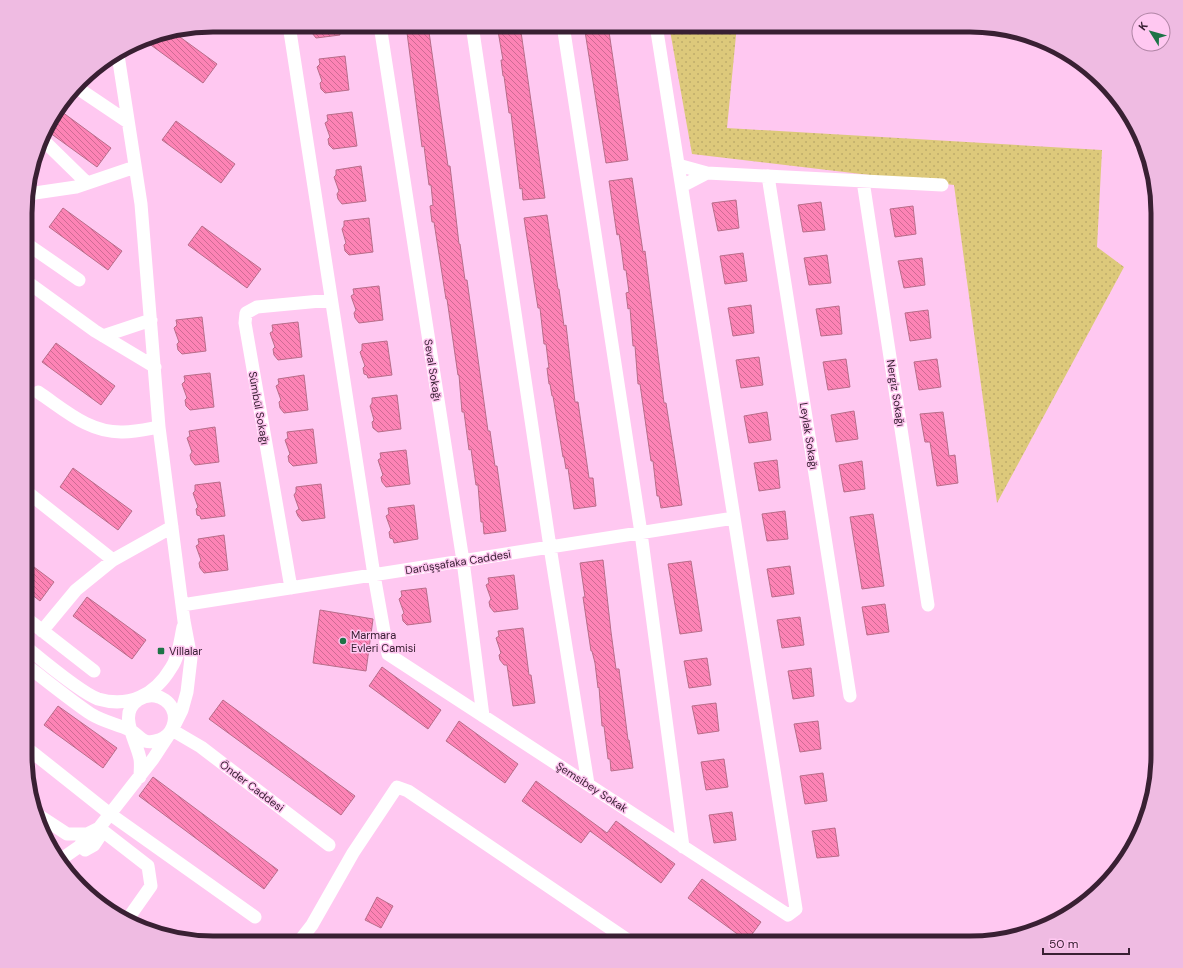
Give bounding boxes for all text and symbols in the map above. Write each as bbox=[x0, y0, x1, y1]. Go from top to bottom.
north arrow bbox=[1131, 12, 1171, 52]
text: K bbox=[1135, 19, 1151, 33]
street label: Seval Sokağı bbox=[421, 338, 445, 402]
street label: Nergiz Sokağı bbox=[884, 359, 908, 427]
street label: Sümbül Sokağı bbox=[246, 370, 272, 446]
street label: Leylak Sokağı bbox=[797, 402, 821, 470]
street label: Darüşşafaka Caddesi bbox=[404, 547, 512, 577]
place label: Marmara Evleri Camisi bbox=[351, 628, 416, 655]
marker: Marmara Evleri Camisi bbox=[338, 636, 348, 646]
place label: Villalar bbox=[169, 644, 202, 658]
marker: Villalar bbox=[156, 646, 166, 656]
street label: Önder Caddesi bbox=[217, 757, 287, 815]
street label: Şemsibey Sokak bbox=[554, 759, 631, 816]
scale bar bbox=[1043, 930, 1129, 956]
text: 50 m bbox=[1049, 936, 1078, 952]

